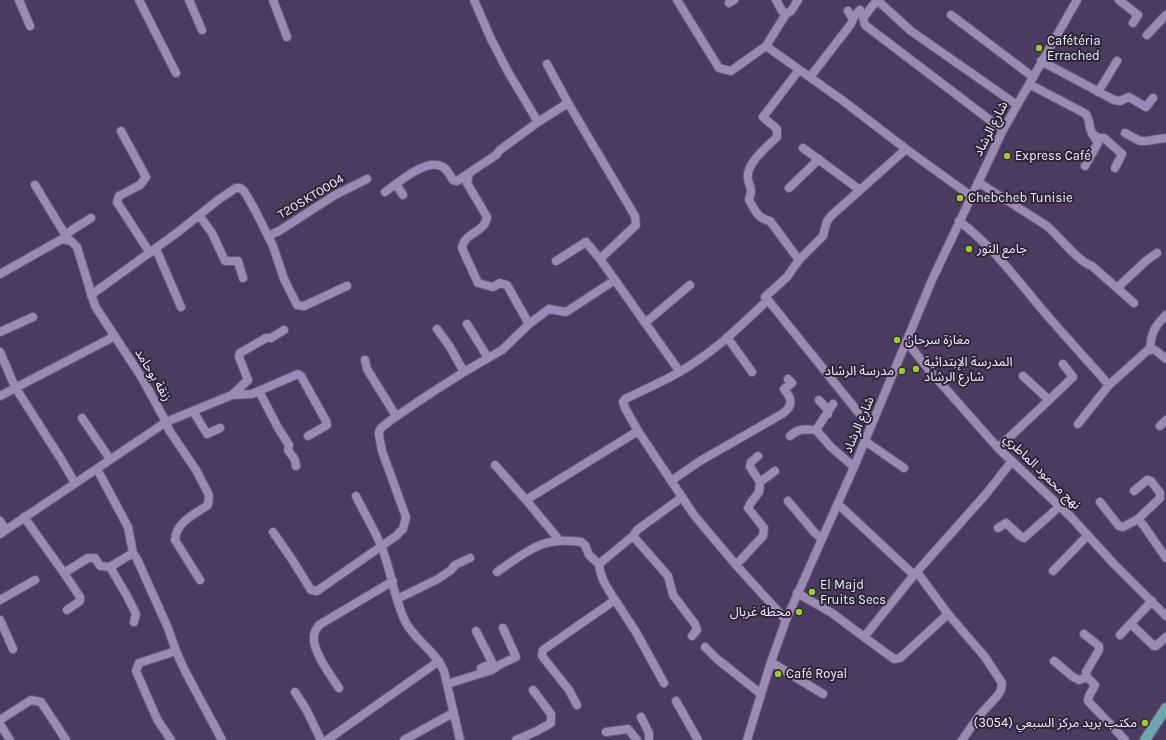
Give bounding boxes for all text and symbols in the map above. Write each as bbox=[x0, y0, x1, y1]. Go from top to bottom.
place label: Cafétéria Errached bbox=[1047, 33, 1101, 64]
marker: Cafétéria Errached bbox=[1034, 43, 1044, 53]
street label: شارع الرشاد bbox=[970, 99, 1012, 159]
place label: Express Café bbox=[1015, 148, 1091, 164]
marker: Express Café bbox=[1002, 151, 1012, 161]
street label: T20SKT0004 bbox=[275, 171, 347, 223]
place label: Chebcheb Tunisie bbox=[968, 190, 1073, 206]
marker: Chebcheb Tunisie bbox=[955, 193, 965, 203]
place label: جامع النور bbox=[977, 241, 1027, 257]
marker: جامع النور bbox=[964, 244, 974, 254]
place label: مغازة سرحان bbox=[905, 332, 970, 348]
marker: مغازة سرحان bbox=[892, 335, 902, 345]
street label: زنقة بوحامد bbox=[131, 346, 175, 404]
place label: المدرسة الإبتدائية شارع الرشاد bbox=[924, 354, 1013, 385]
place label: مدرسة الرشاد bbox=[825, 363, 894, 379]
marker: المدرسة الإبتدائية شارع الرشاد bbox=[911, 364, 921, 374]
marker: مدرسة الرشاد bbox=[897, 366, 907, 376]
street label: شارع الرشاد bbox=[840, 394, 878, 456]
street label: نهج محمود الماطري bbox=[1000, 431, 1084, 513]
place label: El Majd Fruits Secs bbox=[820, 577, 886, 608]
marker: El Majd Fruits Secs bbox=[807, 587, 817, 597]
place label: محطة غربال bbox=[730, 604, 791, 620]
marker: محطة غربال bbox=[794, 607, 804, 617]
place label: Café Royal bbox=[786, 666, 847, 682]
marker: Café Royal bbox=[773, 669, 783, 679]
place label: مكتب بريد مركز السبعي (3054) bbox=[974, 715, 1137, 731]
marker: مكتب بريد مركز السبعي (3054) bbox=[1140, 718, 1150, 728]

